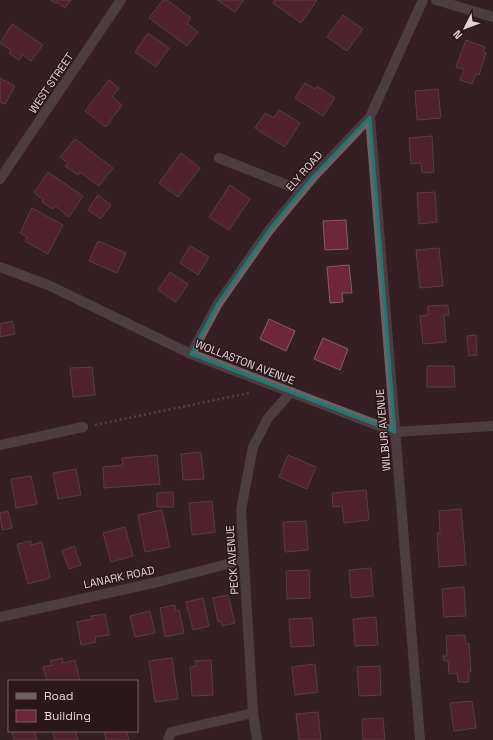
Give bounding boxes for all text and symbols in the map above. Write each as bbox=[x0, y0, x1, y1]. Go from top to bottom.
north arrow bbox=[445, 8, 485, 48]
text: N bbox=[450, 27, 465, 42]
street label: WEST STREET bbox=[26, 50, 77, 116]
street label: ELY ROAD bbox=[283, 148, 325, 194]
street label: WOLLASTON AVENUE bbox=[193, 336, 297, 388]
street label: WILBUR AVENUE bbox=[372, 388, 394, 472]
street label: PECK AVENUE bbox=[223, 525, 241, 595]
street label: LANARK ROAD bbox=[82, 563, 156, 591]
legend bbox=[8, 680, 138, 732]
text: Road bbox=[44, 688, 73, 704]
text: Building bbox=[44, 708, 91, 724]

